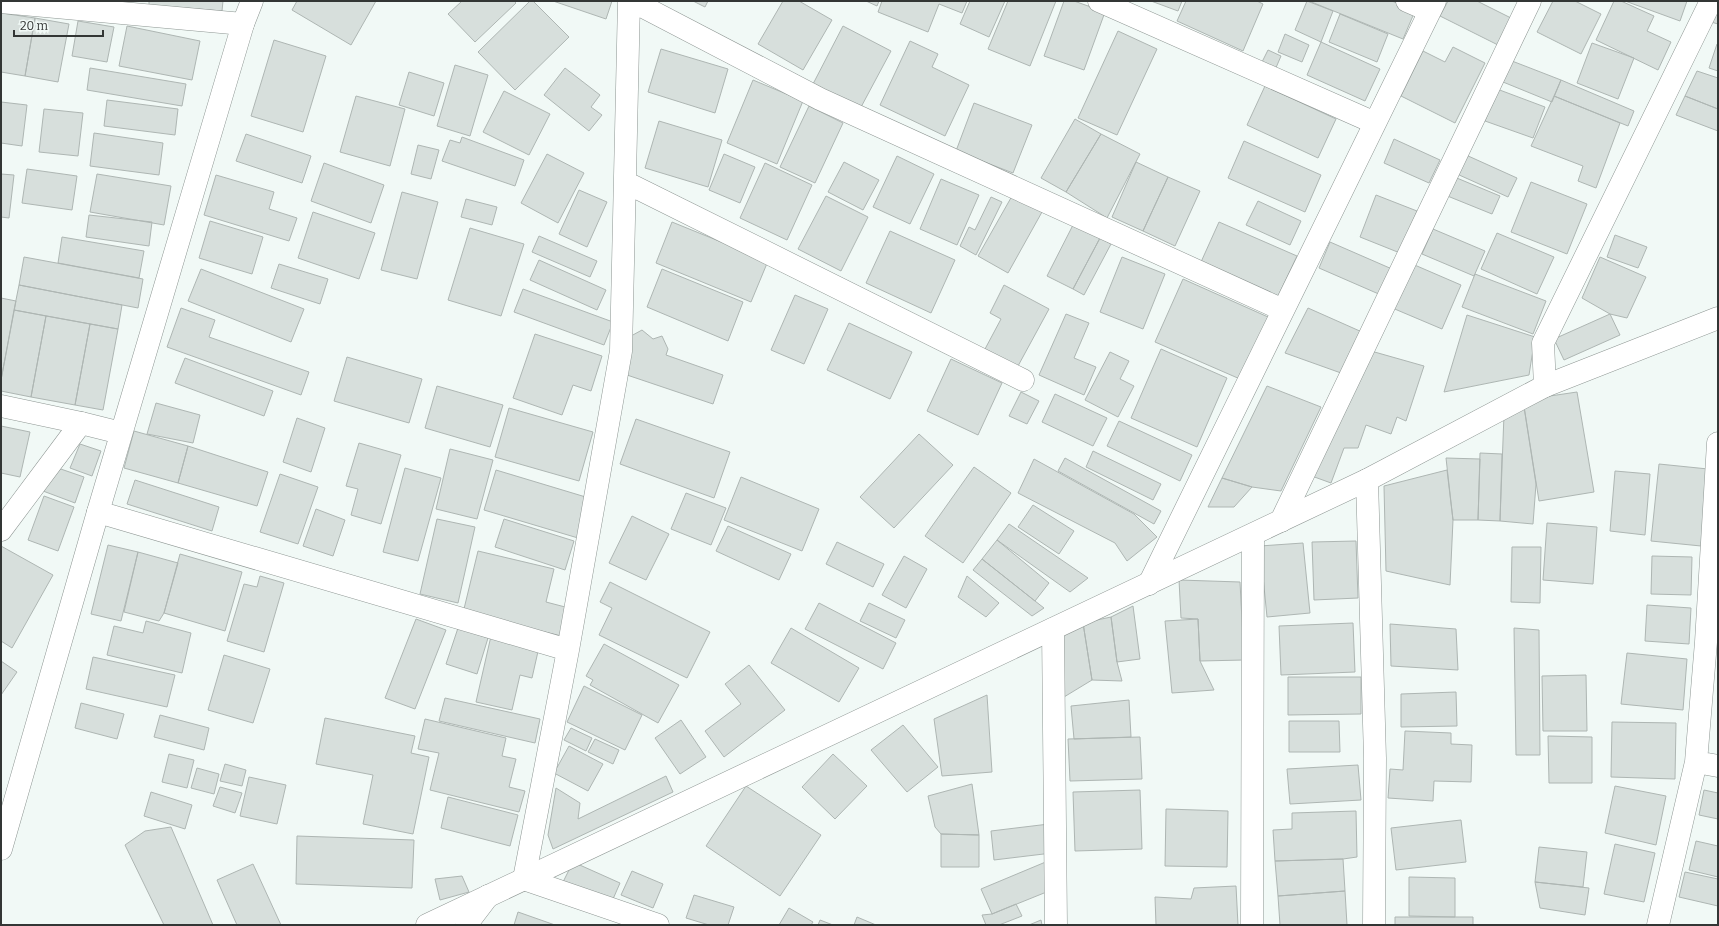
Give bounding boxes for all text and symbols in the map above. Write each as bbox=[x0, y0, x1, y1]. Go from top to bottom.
scale bar bbox=[14, 12, 103, 38]
text: 20 m bbox=[20, 19, 49, 33]

